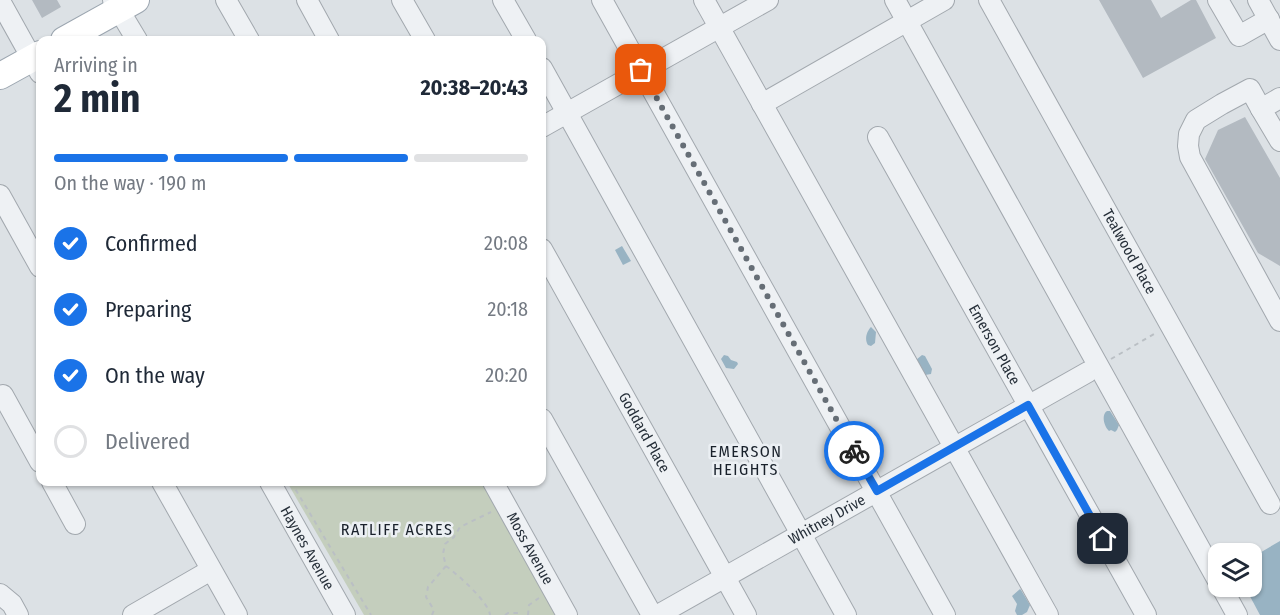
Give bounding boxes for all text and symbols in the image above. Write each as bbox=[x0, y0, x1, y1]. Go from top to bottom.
pin bbox=[615, 44, 666, 95]
text: Arriving in bbox=[54, 53, 138, 77]
icon: bag bbox=[624, 53, 657, 86]
text: 20:38–20:43 bbox=[420, 74, 528, 101]
text: 2 min bbox=[54, 76, 140, 122]
text: On the way · 190 m bbox=[54, 171, 206, 195]
street label: Tealwood Place bbox=[1098, 206, 1160, 297]
icon: check bbox=[54, 227, 87, 260]
text: Confirmed bbox=[105, 230, 198, 257]
text: 20:08 bbox=[484, 231, 528, 255]
icon: check bbox=[54, 293, 87, 326]
text: Preparing bbox=[105, 296, 191, 323]
text: 20:18 bbox=[488, 297, 528, 321]
street label: Emerson Place bbox=[965, 301, 1024, 388]
icon: check bbox=[54, 359, 87, 392]
text: On the way bbox=[105, 362, 205, 389]
text: 20:20 bbox=[485, 363, 528, 387]
street label: Goddard Place bbox=[615, 389, 674, 476]
courier bbox=[824, 421, 884, 481]
text: Delivered bbox=[105, 428, 190, 455]
icon: bike bbox=[838, 435, 871, 468]
district label: EMERSON HEIGHTS bbox=[709, 442, 783, 479]
street label: Whitney Drive bbox=[785, 491, 868, 548]
street label: Haynes Avenue bbox=[277, 503, 338, 593]
street label: Moss Avenue bbox=[503, 509, 557, 588]
pin bbox=[1077, 513, 1128, 564]
district label: RATLIFF ACRES bbox=[341, 520, 453, 539]
icon: home bbox=[1086, 522, 1119, 555]
map controls bbox=[1208, 543, 1262, 597]
button: layers bbox=[1208, 543, 1262, 597]

